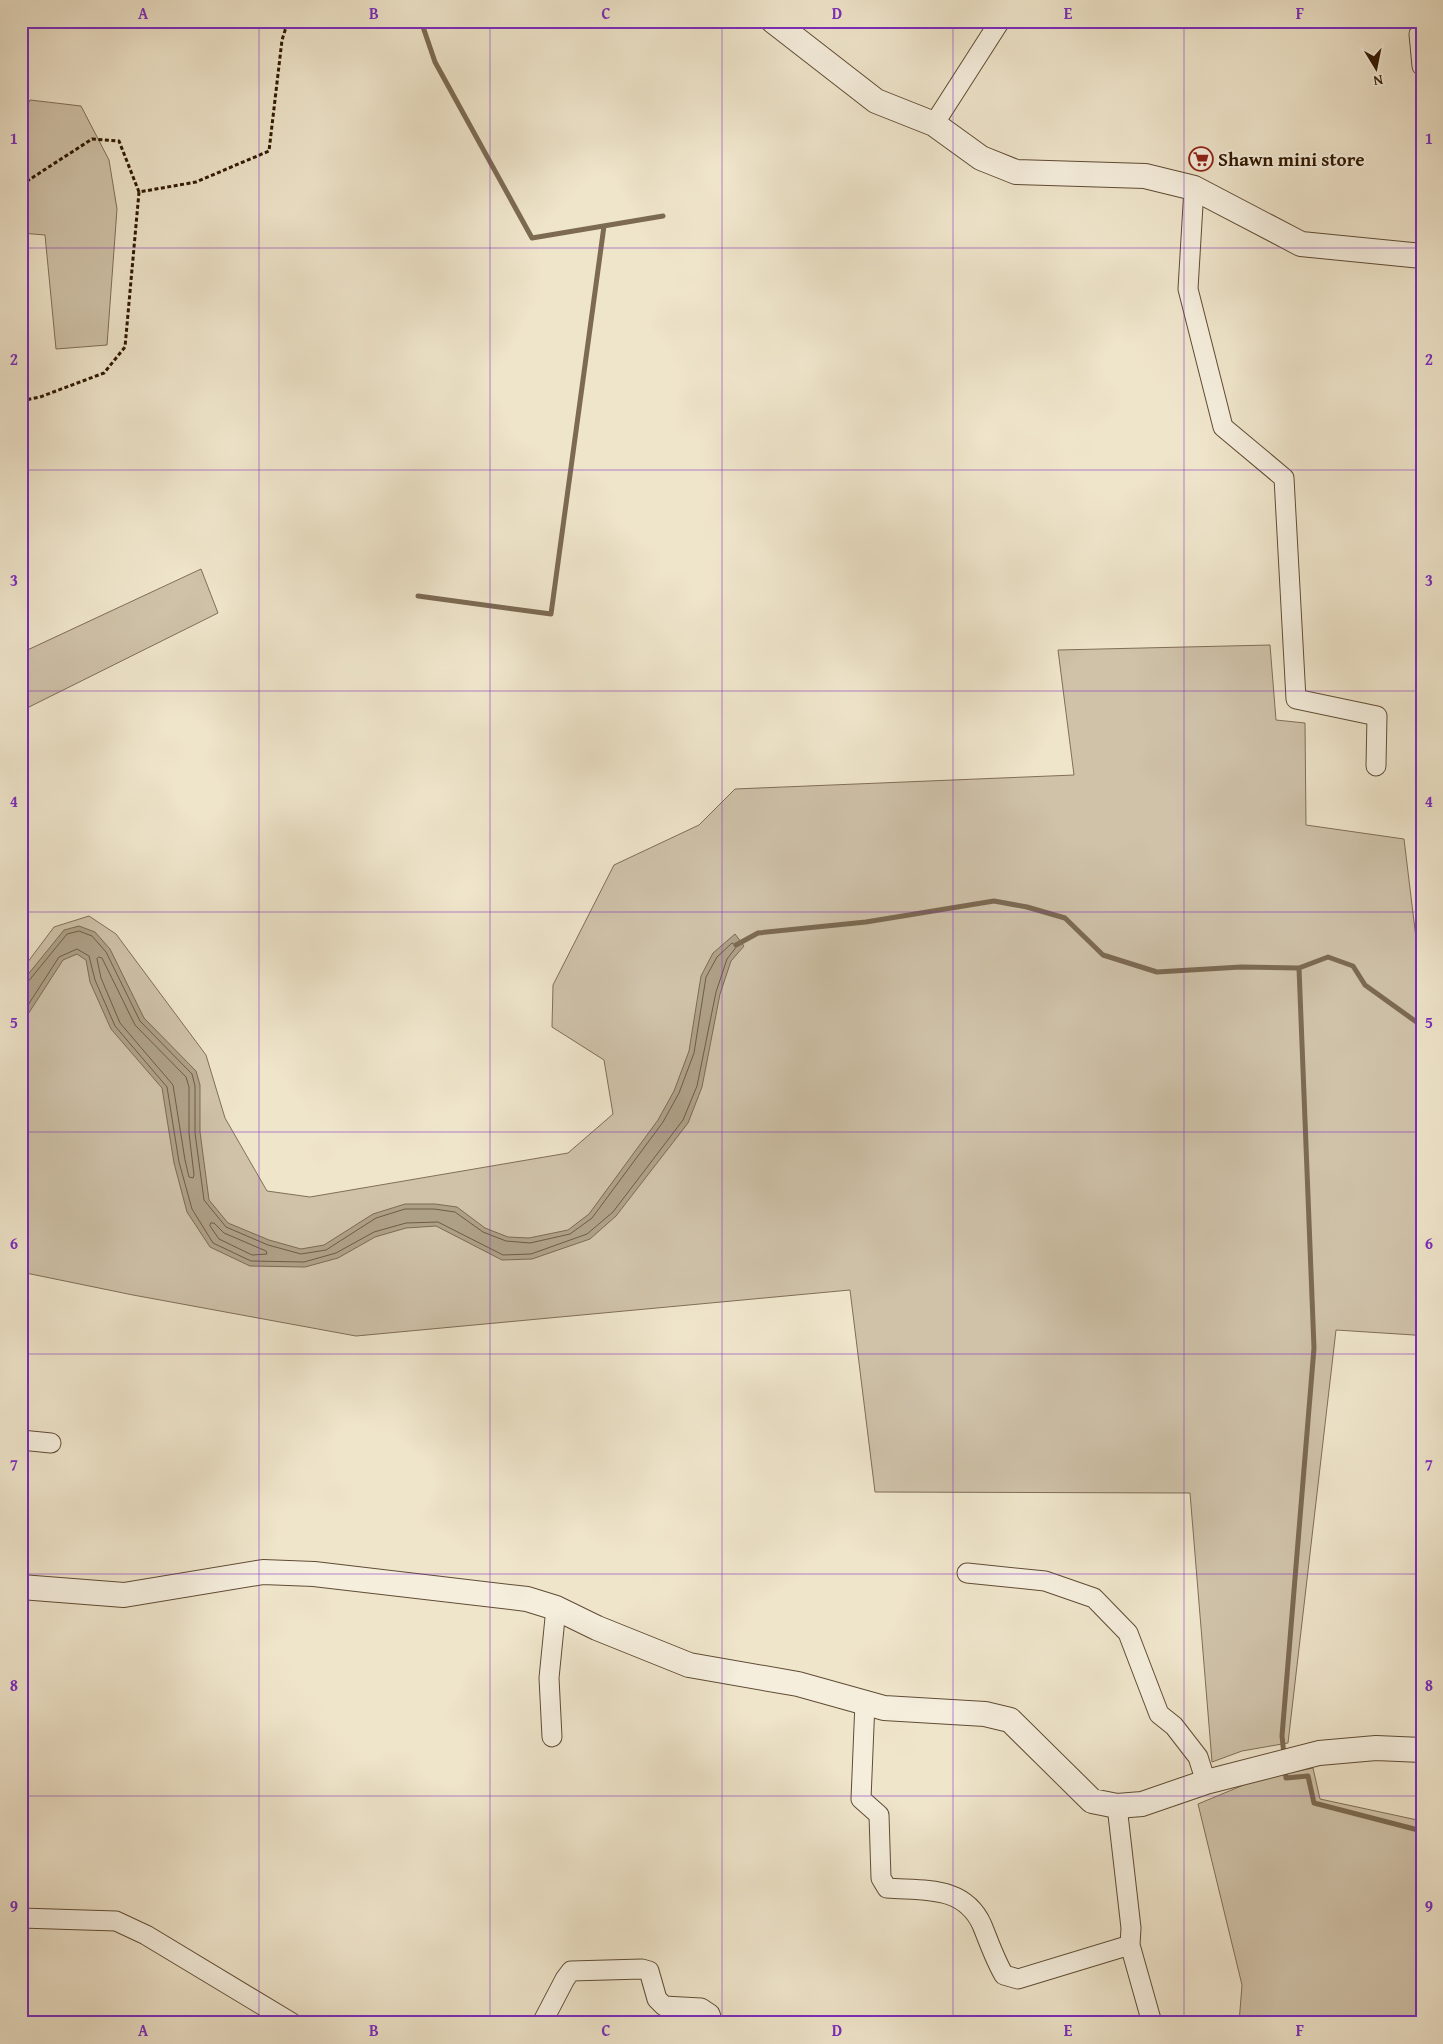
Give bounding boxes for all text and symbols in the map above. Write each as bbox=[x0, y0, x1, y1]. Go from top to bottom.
text: A bbox=[138, 1, 149, 25]
text: B bbox=[369, 1, 379, 25]
text: C bbox=[601, 1, 611, 25]
text: D bbox=[832, 1, 842, 25]
text: E bbox=[1064, 1, 1073, 25]
text: F bbox=[1296, 1, 1304, 25]
north arrow bbox=[1350, 42, 1400, 92]
text: N bbox=[1371, 70, 1385, 92]
text: 1 bbox=[10, 126, 18, 150]
text: 1 bbox=[1425, 126, 1433, 150]
place label: Shawn mini store bbox=[1218, 145, 1364, 173]
supermarket icon: Shawn mini store bbox=[1188, 146, 1214, 172]
text: 2 bbox=[10, 347, 18, 371]
text: 2 bbox=[1425, 347, 1433, 371]
text: 3 bbox=[10, 568, 18, 592]
text: 3 bbox=[1425, 568, 1433, 592]
text: 4 bbox=[10, 789, 18, 813]
text: 4 bbox=[1425, 789, 1433, 813]
text: 5 bbox=[10, 1010, 18, 1034]
text: 5 bbox=[1425, 1010, 1433, 1034]
text: 6 bbox=[10, 1231, 18, 1255]
text: 6 bbox=[1425, 1231, 1433, 1255]
text: 7 bbox=[10, 1452, 18, 1476]
text: 7 bbox=[1425, 1452, 1433, 1476]
text: 8 bbox=[10, 1673, 18, 1697]
text: 8 bbox=[1425, 1673, 1433, 1697]
text: 9 bbox=[10, 1894, 18, 1918]
text: 9 bbox=[1425, 1894, 1433, 1918]
text: A bbox=[138, 2018, 149, 2042]
text: B bbox=[369, 2018, 379, 2042]
text: C bbox=[601, 2018, 611, 2042]
text: D bbox=[832, 2018, 842, 2042]
text: E bbox=[1064, 2018, 1073, 2042]
text: F bbox=[1296, 2018, 1304, 2042]

